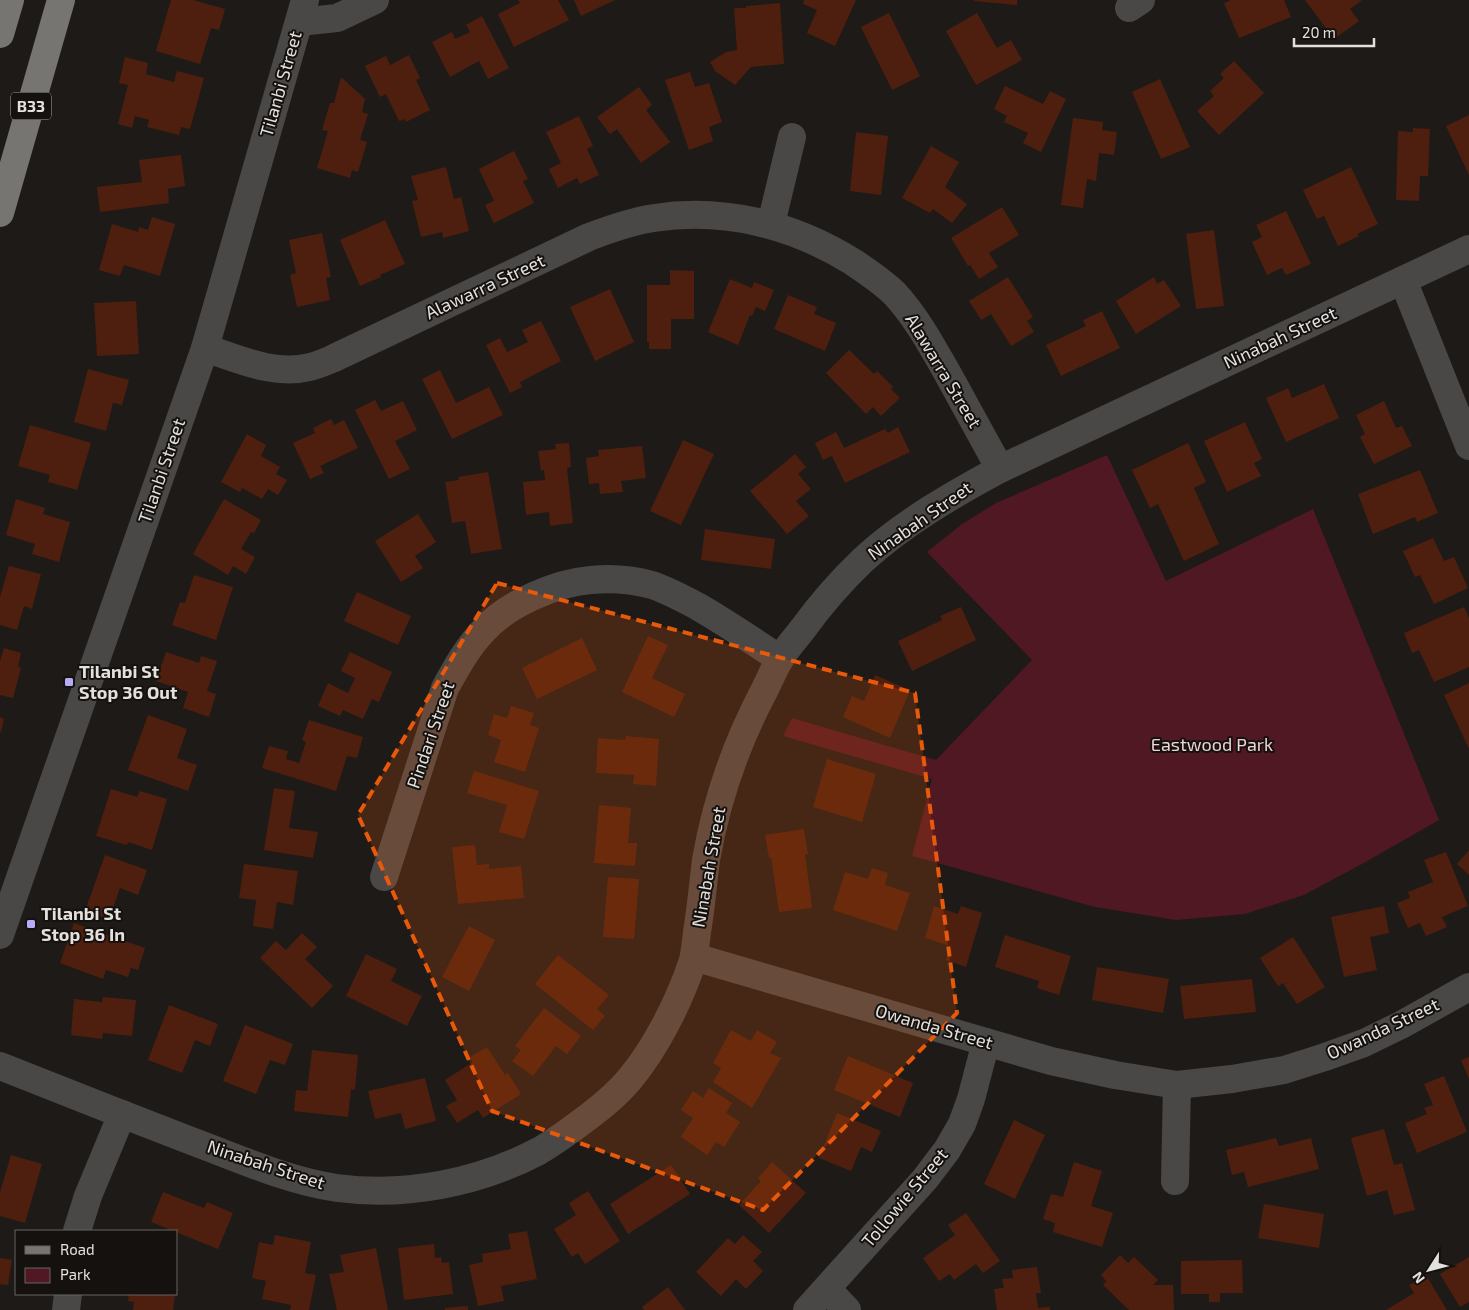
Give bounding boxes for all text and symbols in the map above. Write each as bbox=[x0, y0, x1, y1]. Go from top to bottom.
scale bar bbox=[1294, 15, 1374, 47]
text: 20 m bbox=[1302, 23, 1336, 41]
street label: Tilanbi Street bbox=[254, 28, 306, 139]
road number: B33 bbox=[11, 92, 51, 120]
street label: Alawarra Street bbox=[421, 249, 548, 323]
street label: Ninabah Street bbox=[1220, 301, 1340, 373]
street label: Alawarra Street bbox=[901, 309, 987, 432]
street label: Tilanbi Street bbox=[133, 415, 189, 526]
street label: Ninabah Street bbox=[863, 476, 976, 564]
place label: Tilanbi St Stop 36 Out bbox=[79, 660, 178, 703]
marker: Tilanbi St Stop 36 Out bbox=[63, 676, 75, 688]
street label: Pindari Street bbox=[402, 678, 459, 791]
park label: Eastwood Park bbox=[1151, 733, 1273, 755]
street label: Ninabah Street bbox=[687, 805, 729, 929]
place label: Tilanbi St Stop 36 In bbox=[41, 902, 125, 945]
marker: Tilanbi St Stop 36 In bbox=[25, 918, 37, 930]
street label: Owanda Street bbox=[1323, 992, 1442, 1064]
street label: Owanda Street bbox=[873, 999, 996, 1053]
street label: Ninabah Street bbox=[205, 1135, 328, 1193]
street label: Tollowie Street bbox=[856, 1143, 952, 1251]
legend bbox=[15, 1230, 178, 1295]
text: Road bbox=[60, 1240, 95, 1258]
north arrow bbox=[1404, 1245, 1454, 1295]
text: Park bbox=[60, 1265, 91, 1283]
text: N bbox=[1408, 1269, 1428, 1287]

